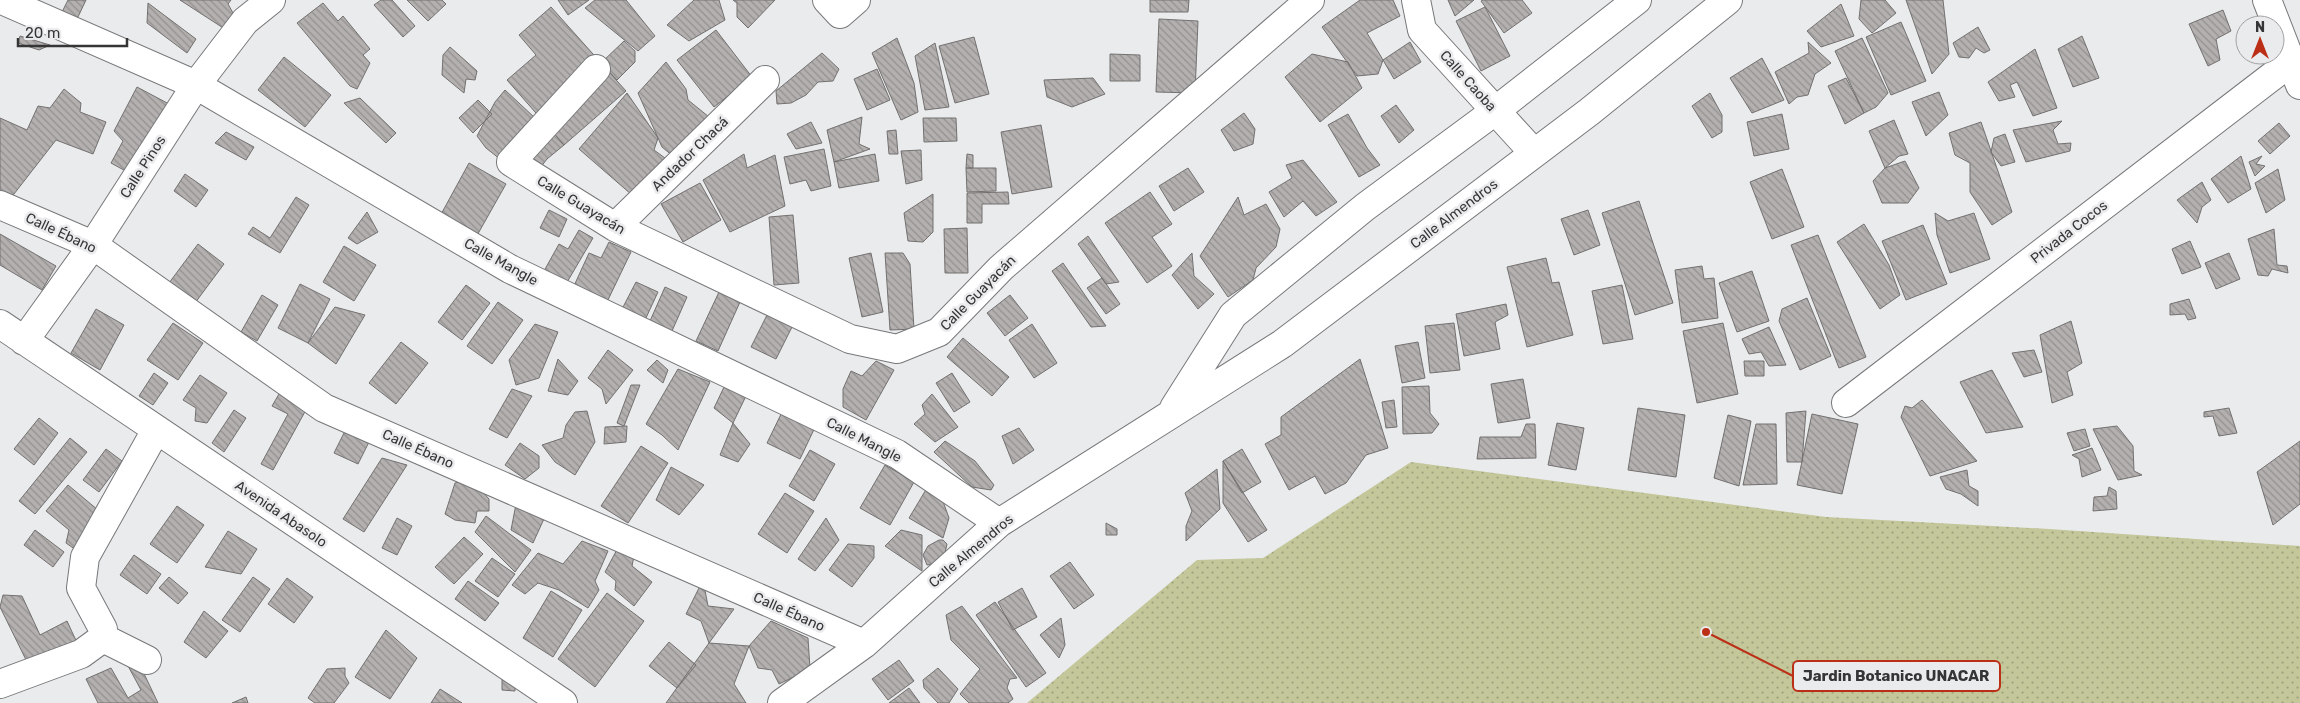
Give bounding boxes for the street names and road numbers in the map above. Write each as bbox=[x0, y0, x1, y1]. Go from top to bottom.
street label: Calle Caoba bbox=[1436, 47, 1500, 115]
street label: Andador Chacá bbox=[648, 113, 732, 195]
street label: Calle Pinos bbox=[116, 133, 170, 201]
street label: Calle Guayacán bbox=[534, 172, 628, 238]
street label: Calle Almendros bbox=[1407, 176, 1501, 252]
street label: Privada Cocos bbox=[2027, 197, 2111, 267]
street label: Calle Ébano bbox=[23, 208, 100, 257]
street label: Calle Mangle bbox=[461, 235, 541, 289]
street label: Calle Guayacán bbox=[937, 252, 1019, 334]
street label: Calle Mangle bbox=[824, 414, 905, 466]
street label: Calle Ébano bbox=[380, 425, 457, 472]
street label: Avenida Abasolo bbox=[232, 477, 330, 551]
street label: Calle Almendros bbox=[925, 511, 1017, 591]
street label: Calle Ébano bbox=[751, 588, 828, 635]

